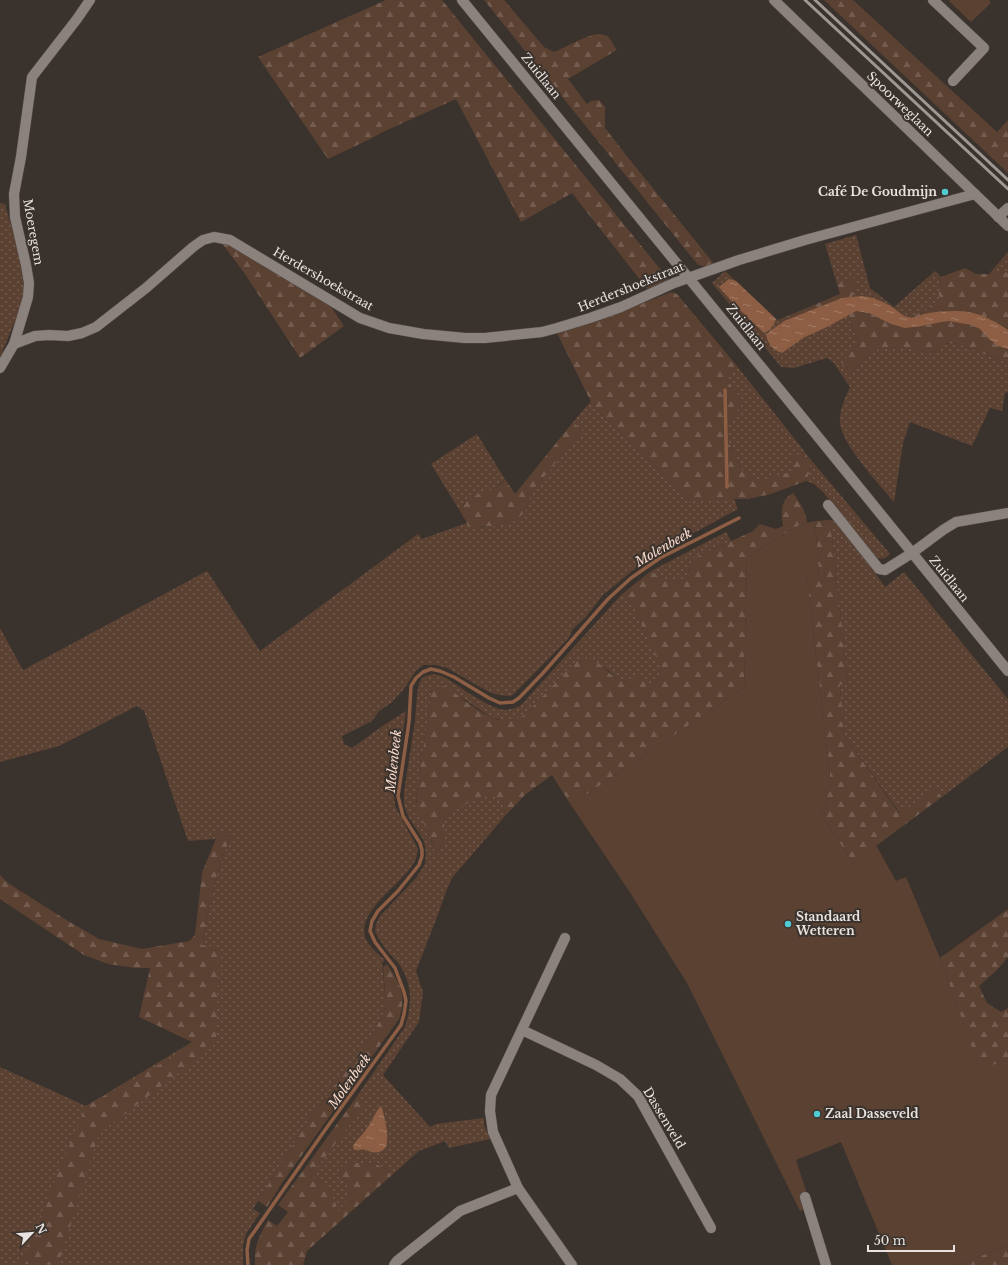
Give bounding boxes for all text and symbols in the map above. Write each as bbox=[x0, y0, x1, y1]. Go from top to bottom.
street label: Zuidlaan bbox=[518, 50, 564, 102]
street label: Spoorweglaan bbox=[864, 68, 937, 139]
place label: Café De Goudmijn bbox=[818, 184, 937, 199]
marker: Café De Goudmijn bbox=[940, 187, 950, 197]
street label: Moeregem bbox=[20, 198, 47, 266]
street label: Herdershoekstraat bbox=[270, 244, 376, 314]
street label: Herdershoekstraat bbox=[575, 258, 687, 315]
street label: Zuidlaan bbox=[723, 301, 769, 353]
water label: Molenbeek bbox=[631, 524, 695, 571]
street label: Zuidlaan bbox=[926, 553, 972, 605]
water label: Molenbeek bbox=[382, 728, 405, 794]
place label: Standaard Wetteren bbox=[795, 909, 861, 938]
marker: Standaard Wetteren bbox=[783, 919, 793, 929]
water label: Molenbeek bbox=[324, 1050, 375, 1113]
street label: Dassenveld bbox=[640, 1084, 689, 1151]
place label: Zaal Dasseveld bbox=[825, 1106, 919, 1121]
marker: Zaal Dasseveld bbox=[812, 1109, 822, 1119]
north arrow bbox=[12, 1213, 52, 1253]
text: N bbox=[32, 1221, 50, 1237]
scale bar bbox=[868, 1227, 954, 1253]
text: 50 m bbox=[874, 1233, 906, 1248]

